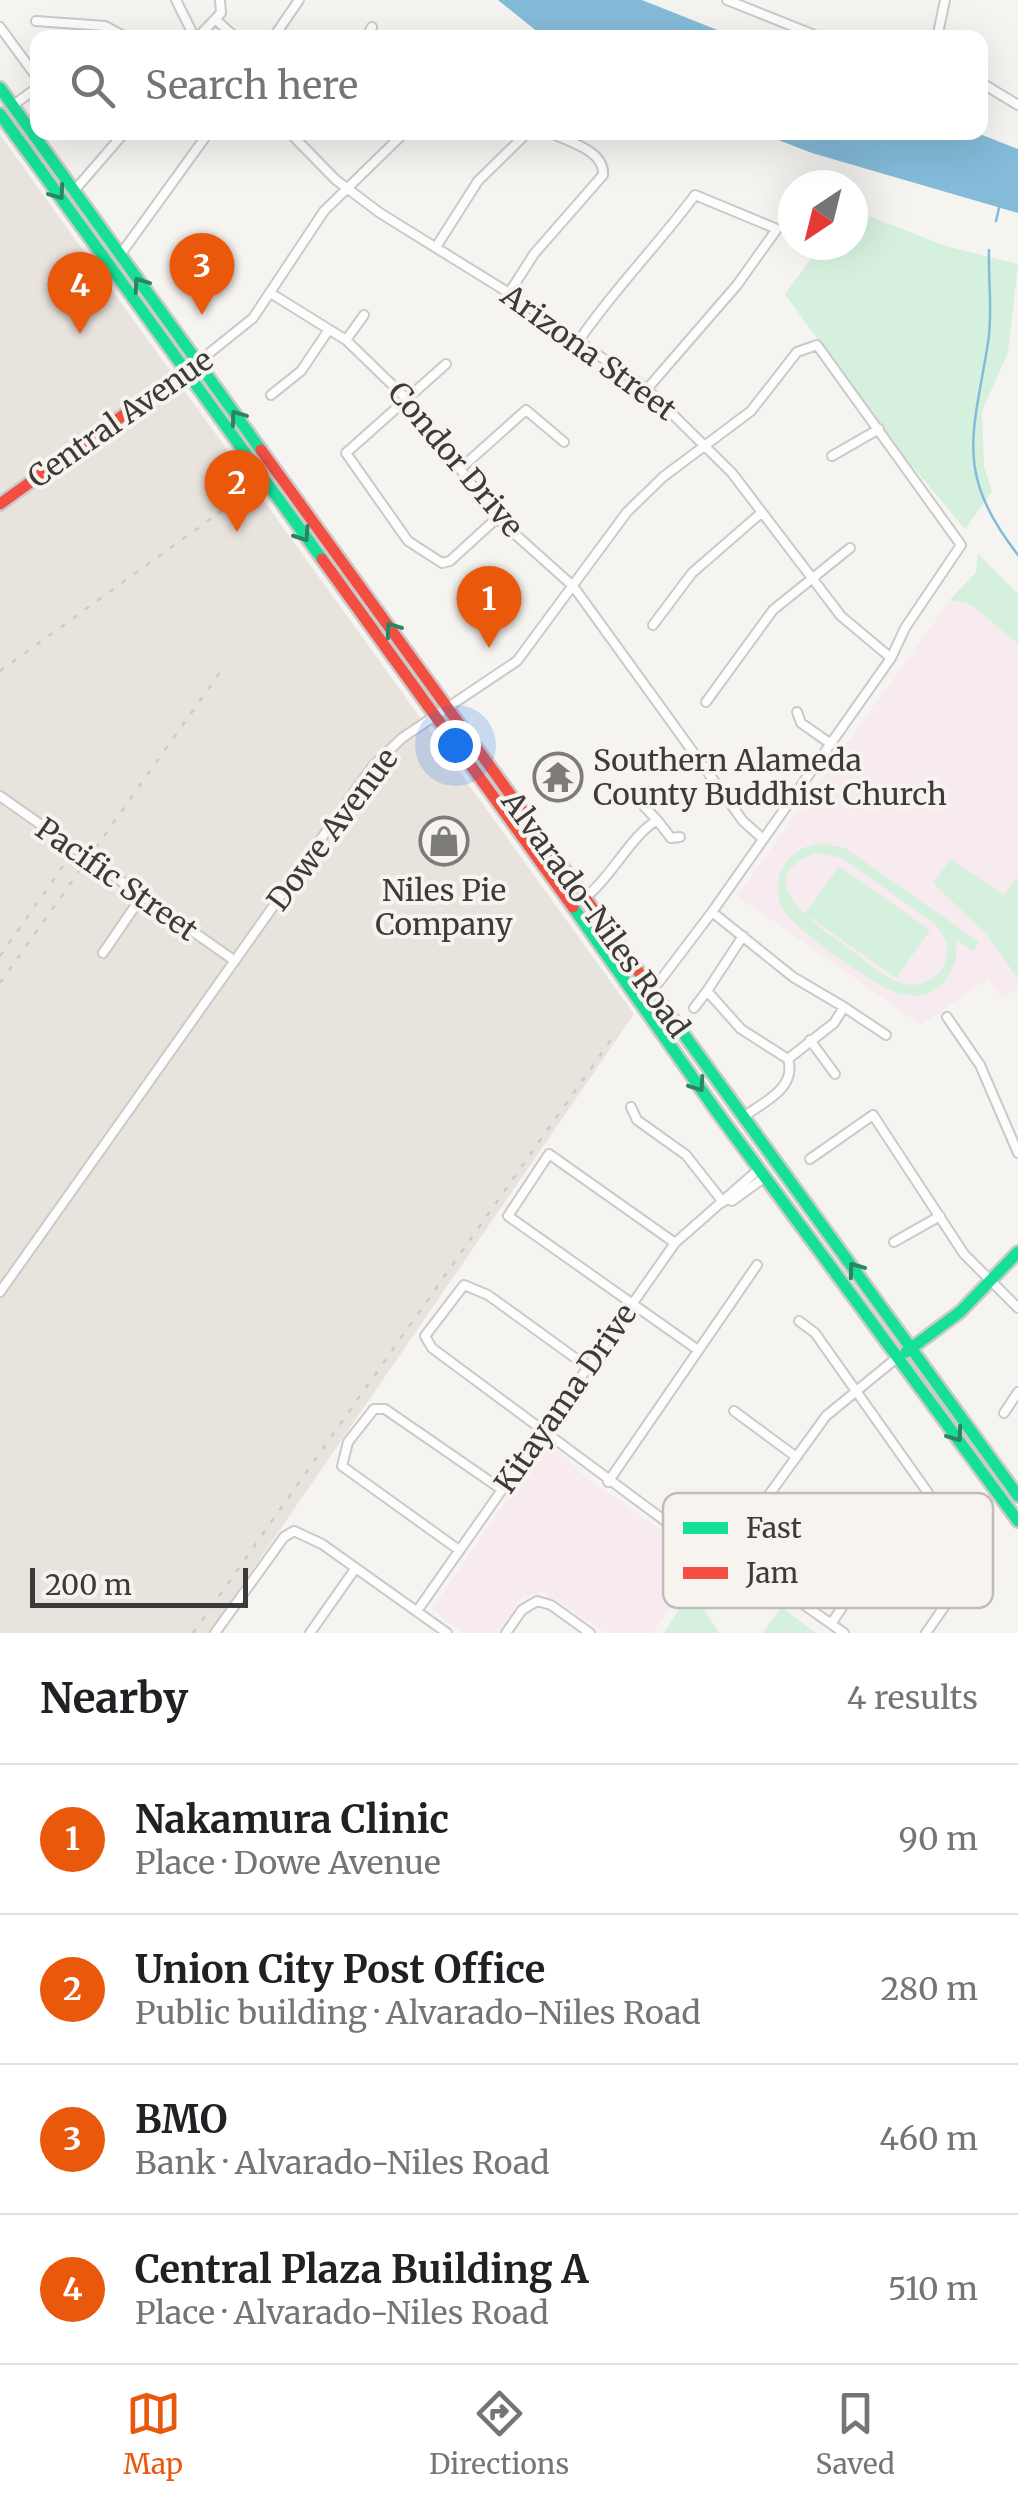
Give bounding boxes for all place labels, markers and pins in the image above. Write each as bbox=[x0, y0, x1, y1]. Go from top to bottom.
pin: 3 bbox=[170, 232, 234, 315]
pin: 4 bbox=[48, 252, 112, 334]
pin: 2 bbox=[204, 450, 270, 532]
pin: 1 bbox=[456, 566, 522, 648]
place label: Southern Alameda County Buddhist Church bbox=[593, 741, 947, 813]
temple icon: Southern Alameda County Buddhist Church bbox=[532, 751, 584, 803]
shop icon: Niles Pie Company bbox=[418, 815, 470, 867]
place label: Niles Pie Company bbox=[375, 871, 513, 943]

